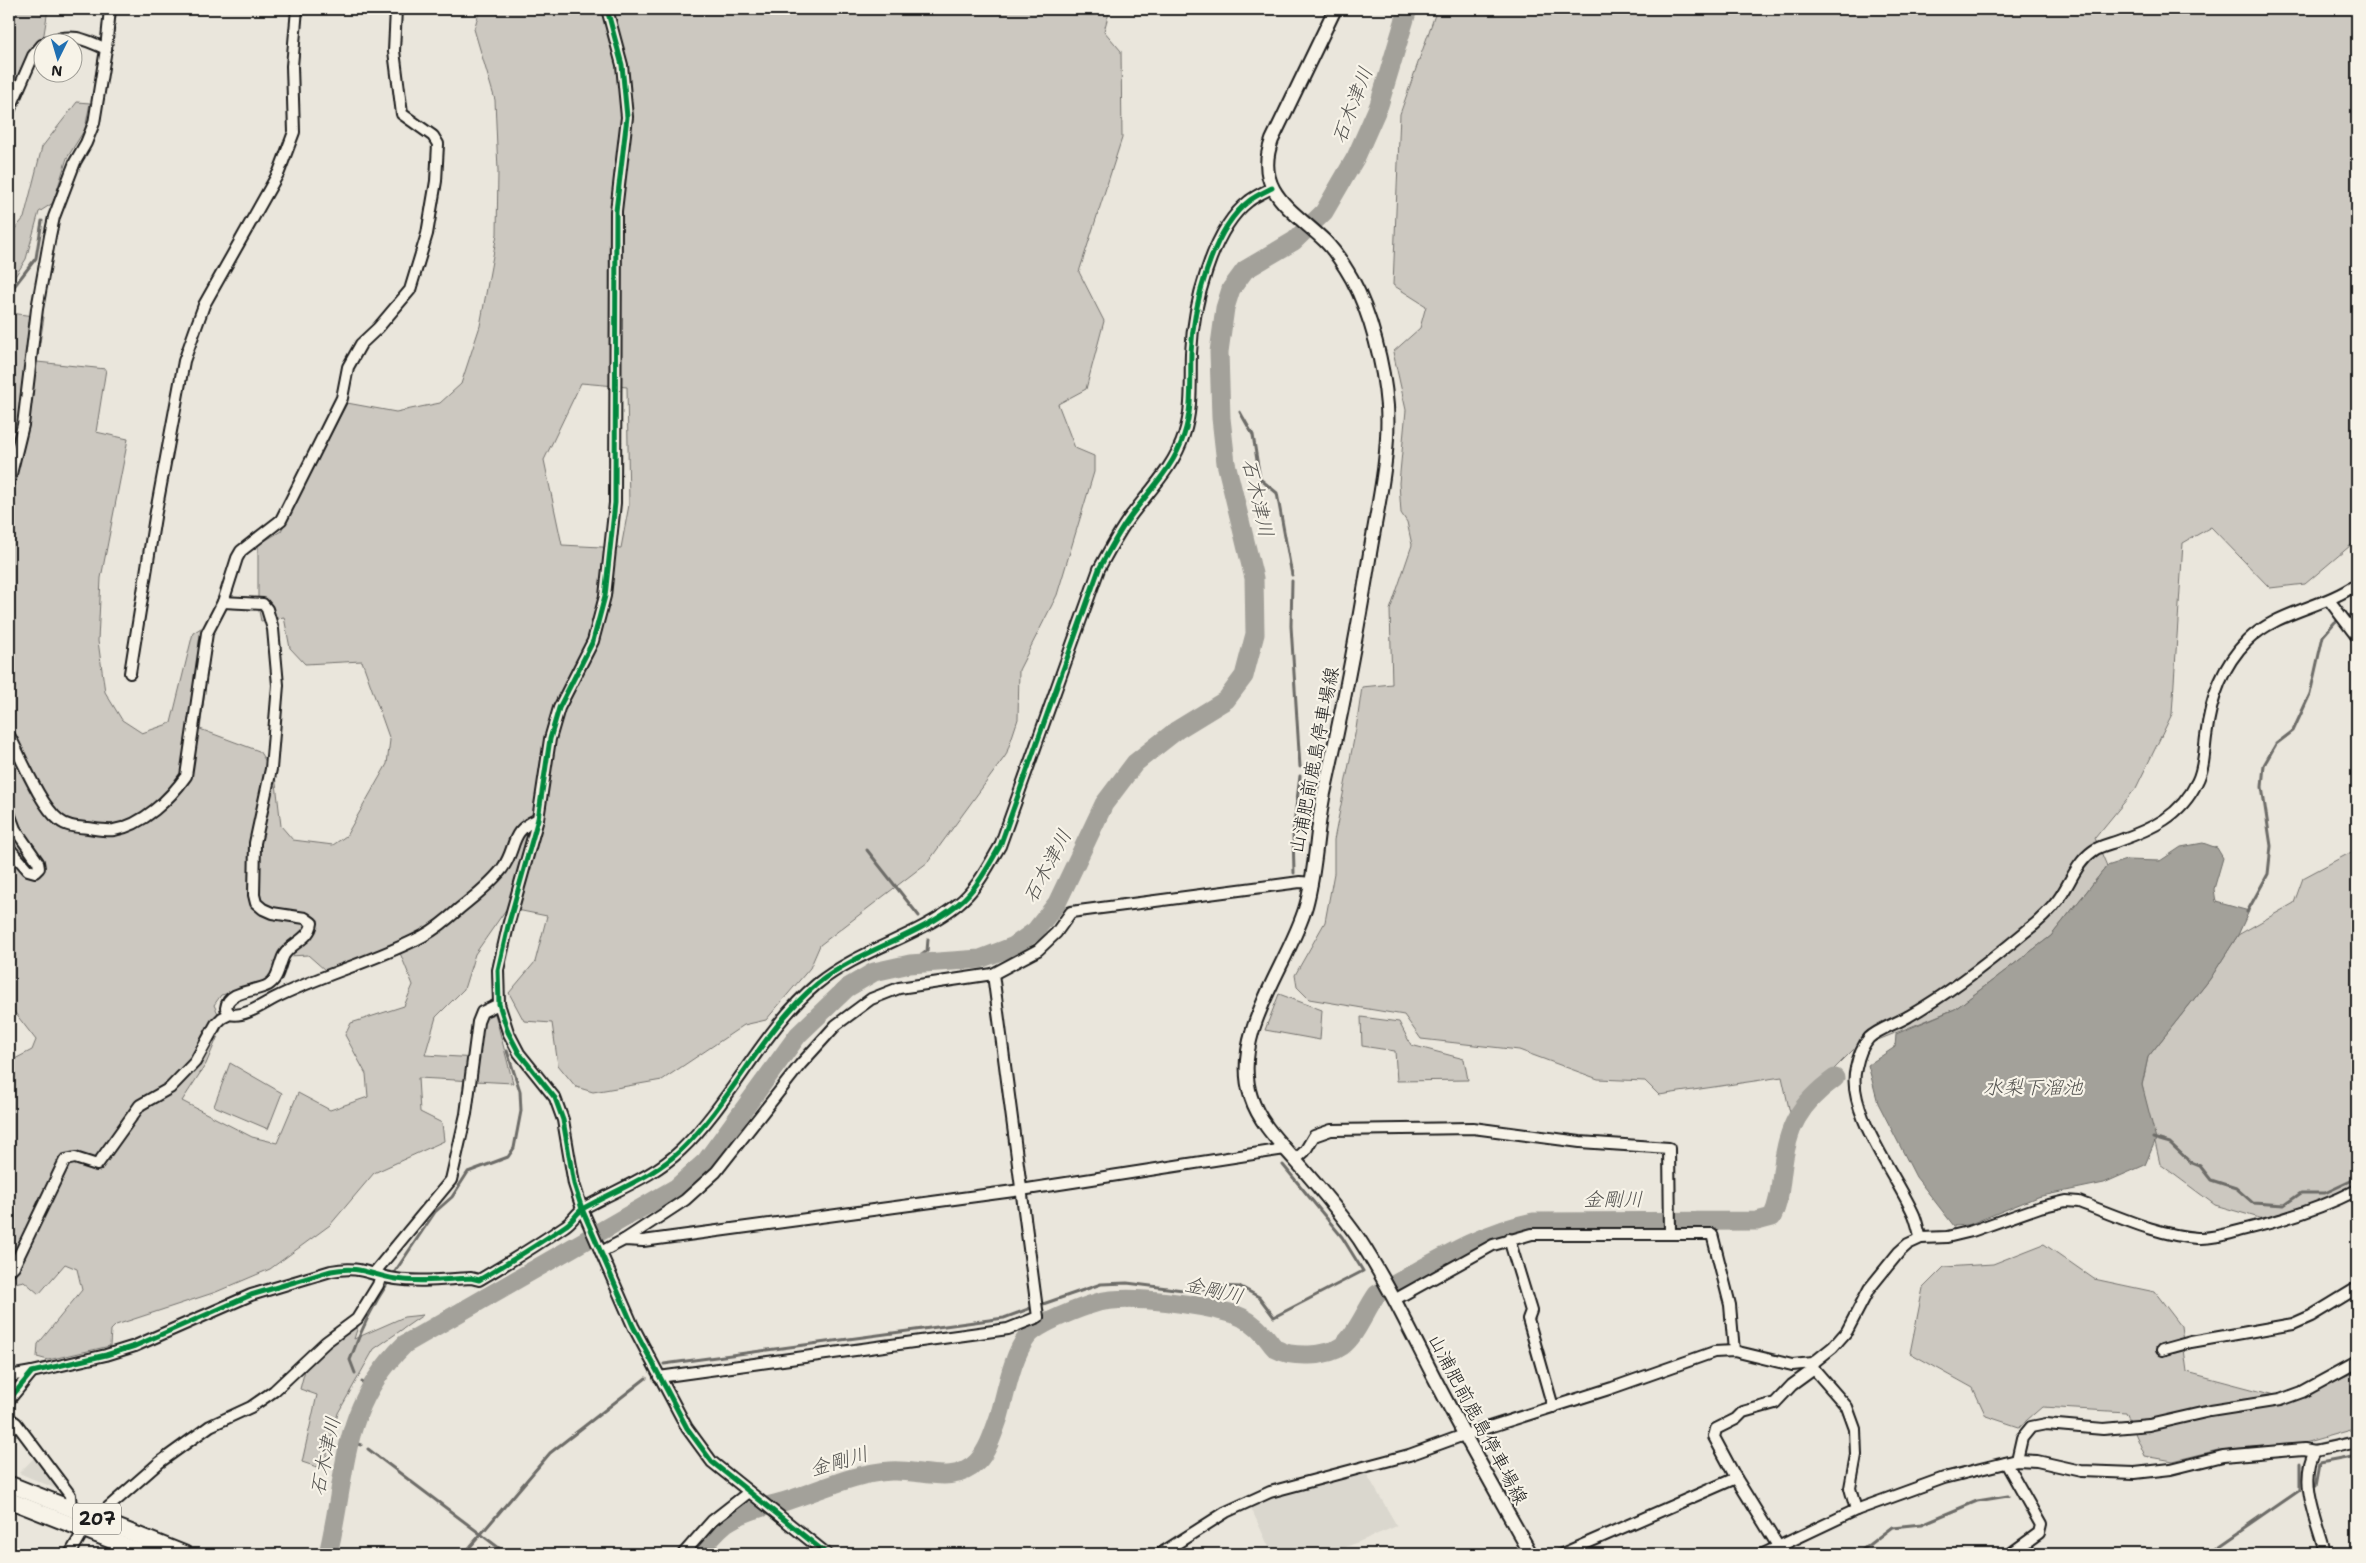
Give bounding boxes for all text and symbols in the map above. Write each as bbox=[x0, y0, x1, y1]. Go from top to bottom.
north arrow bbox=[32, 32, 82, 82]
text: N bbox=[51, 62, 63, 80]
water label: 石木津川 bbox=[1326, 63, 1378, 147]
water label: 石木津川 bbox=[1236, 456, 1280, 540]
street label: 山浦肥前鹿島停車場線 bbox=[1284, 664, 1344, 856]
water label: 石木津川 bbox=[1017, 825, 1077, 907]
water label: 水梨下溜池 bbox=[1983, 1074, 2084, 1100]
water label: 金剛川 bbox=[1583, 1186, 1643, 1212]
water label: 金剛川 bbox=[1182, 1271, 1246, 1309]
street label: 山浦肥前鹿島停車場線 bbox=[1422, 1329, 1534, 1509]
water label: 石木津川 bbox=[304, 1414, 346, 1498]
water label: 金剛川 bbox=[807, 1440, 871, 1482]
road number: 207 bbox=[73, 1504, 121, 1535]

